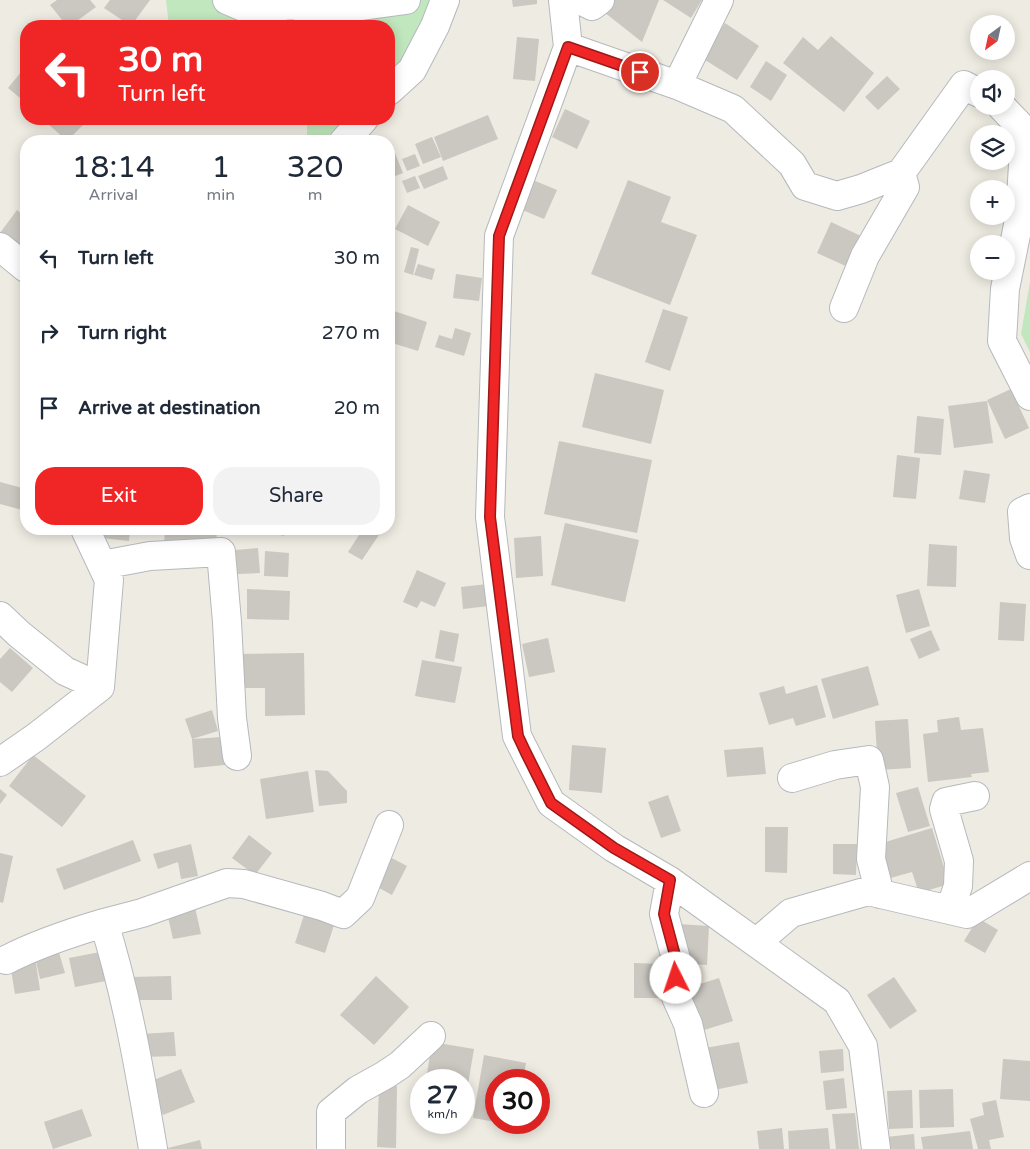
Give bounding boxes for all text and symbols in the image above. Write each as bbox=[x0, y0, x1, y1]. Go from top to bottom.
north arrow bbox=[970, 15, 1015, 60]
map controls bbox=[970, 15, 1015, 280]
text: 30 m bbox=[118, 39, 203, 81]
icon: left bbox=[35, 40, 100, 105]
pin bbox=[619, 51, 661, 93]
icon: arrive bbox=[626, 58, 654, 86]
button: sound bbox=[970, 70, 1015, 115]
text: Turn left bbox=[118, 81, 206, 107]
button: layers bbox=[970, 125, 1015, 170]
text: 18:14 bbox=[72, 149, 155, 186]
text: 1 bbox=[211, 149, 230, 186]
text: 320 bbox=[287, 149, 343, 186]
button: + bbox=[970, 180, 1015, 225]
text: Arrival bbox=[89, 185, 138, 205]
text: min bbox=[207, 185, 235, 205]
text: m bbox=[308, 185, 322, 205]
button: − bbox=[970, 235, 1015, 280]
icon: left bbox=[35, 244, 63, 272]
text: Turn left bbox=[78, 247, 154, 269]
text: 30 m bbox=[334, 247, 380, 269]
icon: right bbox=[35, 319, 63, 347]
text: Turn right bbox=[78, 322, 166, 344]
text: 270 m bbox=[322, 322, 380, 344]
icon: arrive bbox=[35, 394, 63, 422]
text: Arrive at destination bbox=[78, 397, 261, 419]
text: 20 m bbox=[334, 397, 380, 419]
button: Exit bbox=[35, 467, 203, 525]
button: Share bbox=[213, 467, 380, 525]
position arrow bbox=[649, 951, 701, 1003]
speed limit sign: 30 bbox=[485, 1069, 550, 1134]
text: 27 bbox=[427, 1080, 458, 1110]
text: km/h bbox=[427, 1107, 458, 1121]

